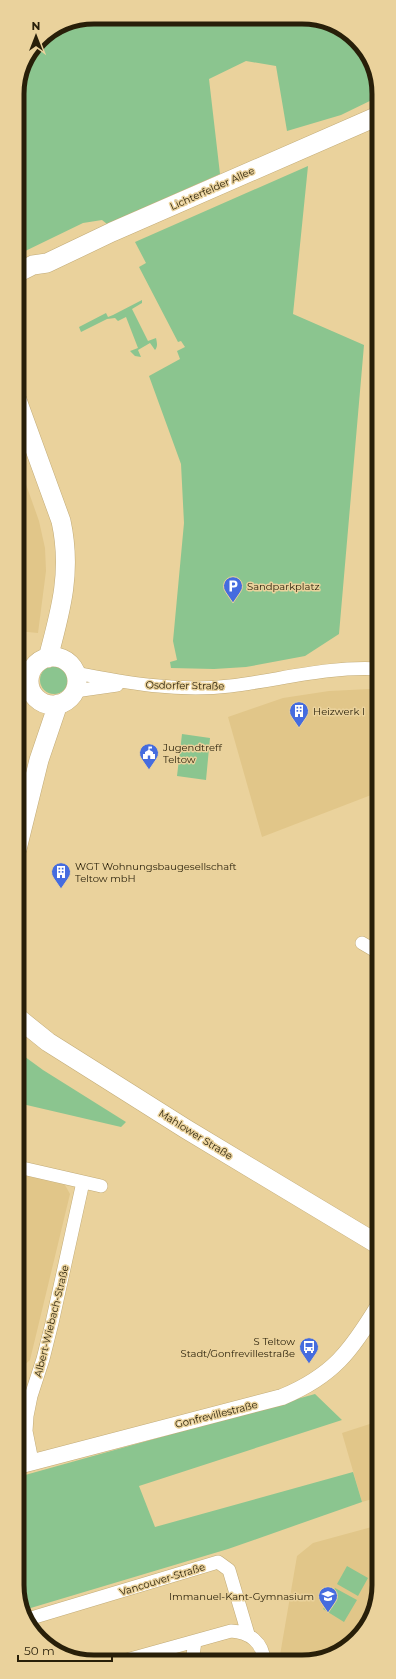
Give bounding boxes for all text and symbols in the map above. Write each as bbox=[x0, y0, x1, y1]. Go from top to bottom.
north arrow bbox=[16, 16, 56, 56]
text: N bbox=[32, 19, 40, 33]
street label: Lichterfelder Allee bbox=[168, 164, 256, 213]
parking icon: Sandparkplatz bbox=[222, 575, 244, 603]
place label: Sandparkplatz bbox=[247, 580, 320, 593]
street label: Osdorfer Straße bbox=[146, 678, 224, 693]
building icon: Heizwerk I bbox=[288, 700, 310, 728]
place label: Heizwerk I bbox=[313, 705, 365, 718]
place label: Jugendtreff Teltow bbox=[162, 741, 222, 766]
public building icon: Jugendtreff Teltow bbox=[138, 742, 160, 770]
place label: WGT Wohnungsbaugesellschaft Teltow mbH bbox=[75, 860, 237, 885]
building icon: WGT Wohnungsbaugesellschaft Teltow mbH bbox=[50, 861, 72, 889]
street label: Mahlower Straße bbox=[156, 1106, 235, 1162]
street label: Albert-Wiebach-Straße bbox=[31, 1264, 72, 1379]
place label: S Teltow Stadt/Gonfrevillestraße bbox=[181, 1335, 295, 1360]
bus stop icon: S Teltow Stadt/Gonfrevillestraße bbox=[298, 1336, 320, 1364]
street label: Gonfrevillestraße bbox=[173, 1398, 259, 1431]
street label: Vancouver-Straße bbox=[118, 1560, 207, 1599]
school or university icon: Immanuel-Kant-Gymnasium bbox=[317, 1585, 339, 1613]
place label: Immanuel-Kant-Gymnasium bbox=[169, 1590, 314, 1603]
scale bar bbox=[18, 1637, 112, 1663]
text: 50 m bbox=[24, 1643, 55, 1658]

